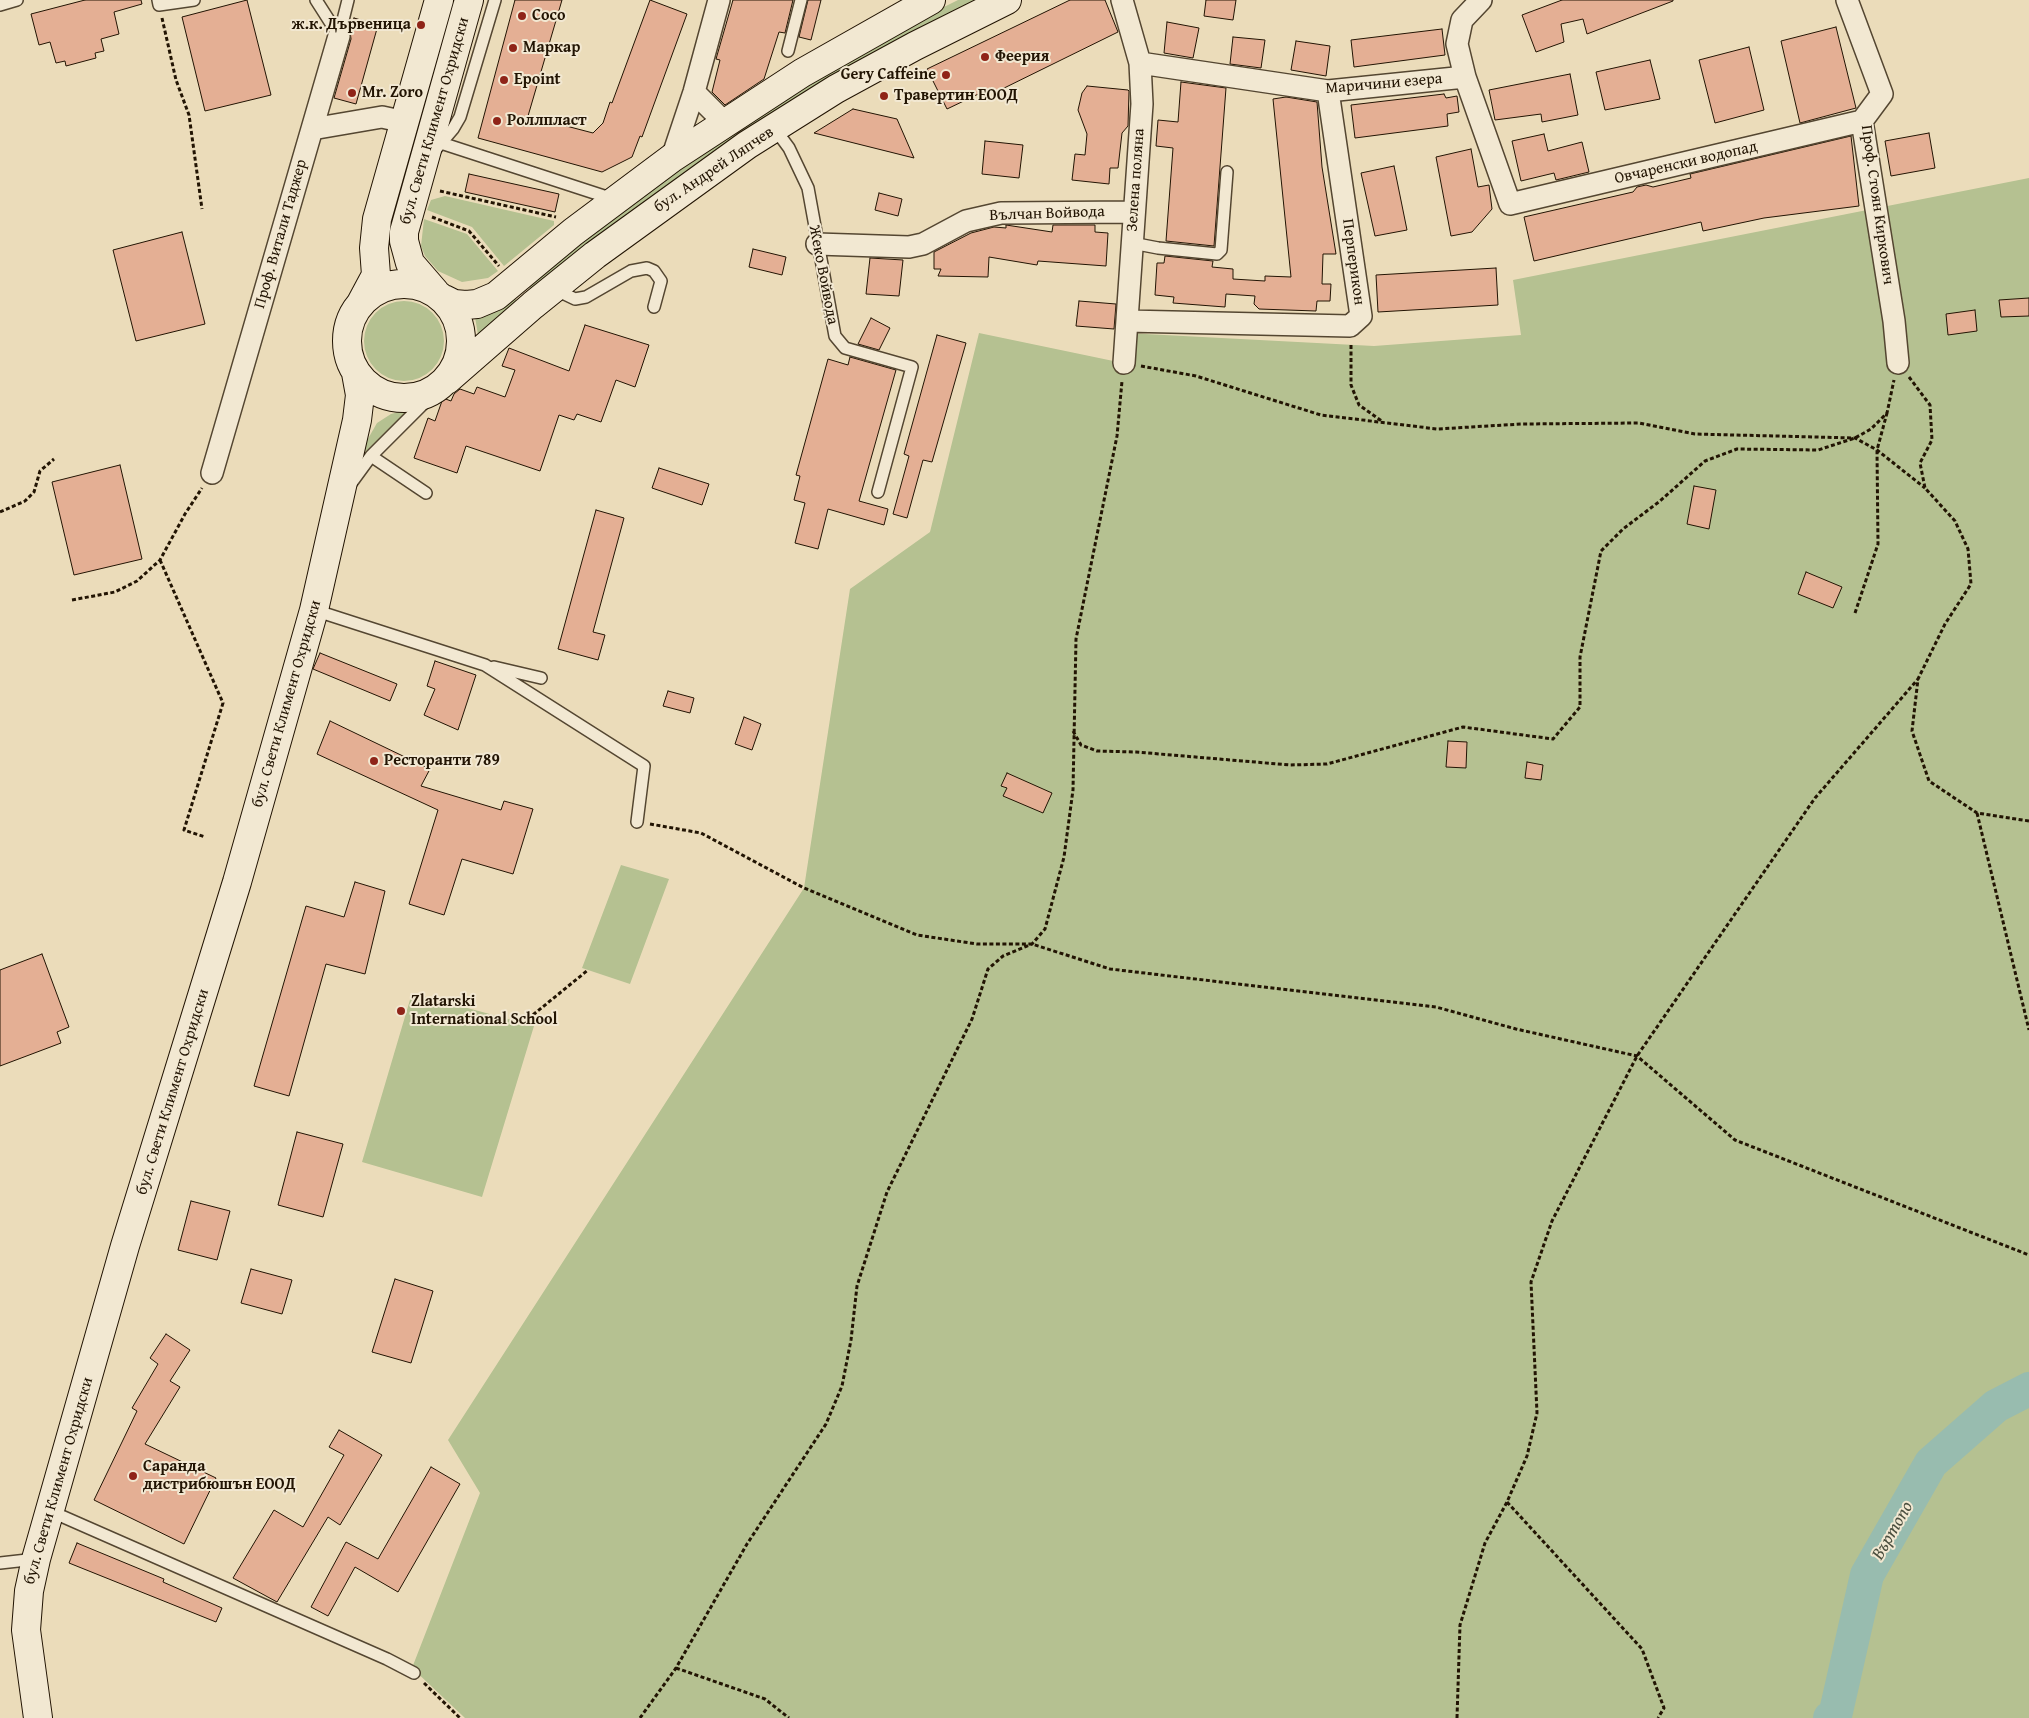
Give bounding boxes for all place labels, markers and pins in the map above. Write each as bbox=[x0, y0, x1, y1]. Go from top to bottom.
place label: Coco bbox=[532, 6, 565, 26]
marker: Coco bbox=[516, 10, 528, 22]
place label: ж.к. Дървеница bbox=[292, 15, 411, 35]
marker: ж.к. Дървеница bbox=[415, 19, 427, 31]
place label: Маркар bbox=[523, 38, 580, 58]
marker: Маркар bbox=[507, 42, 519, 54]
place label: Феерия bbox=[995, 47, 1049, 67]
marker: Феерия bbox=[979, 51, 991, 63]
place label: Gery Caffeine bbox=[841, 65, 936, 85]
marker: Gery Caffeine bbox=[940, 69, 952, 81]
place label: Epoint bbox=[514, 70, 561, 90]
marker: Epoint bbox=[498, 74, 510, 86]
place label: Mr. Zoro bbox=[362, 83, 423, 103]
place label: Травертин ЕООД bbox=[894, 86, 1018, 106]
marker: Mr. Zoro bbox=[346, 87, 358, 99]
marker: Травертин ЕООД bbox=[878, 90, 890, 102]
place label: Роллпласт bbox=[507, 111, 587, 131]
marker: Роллпласт bbox=[491, 115, 503, 127]
place label: Ресторанти 789 bbox=[384, 751, 500, 771]
marker: Ресторанти 789 bbox=[368, 755, 380, 767]
place label: Zlatarski International School bbox=[411, 992, 557, 1030]
marker: Zlatarski International School bbox=[395, 1005, 407, 1017]
place label: Саранда дистрибюшън ЕООД bbox=[143, 1457, 296, 1495]
marker: Саранда дистрибюшън ЕООД bbox=[127, 1470, 139, 1482]

